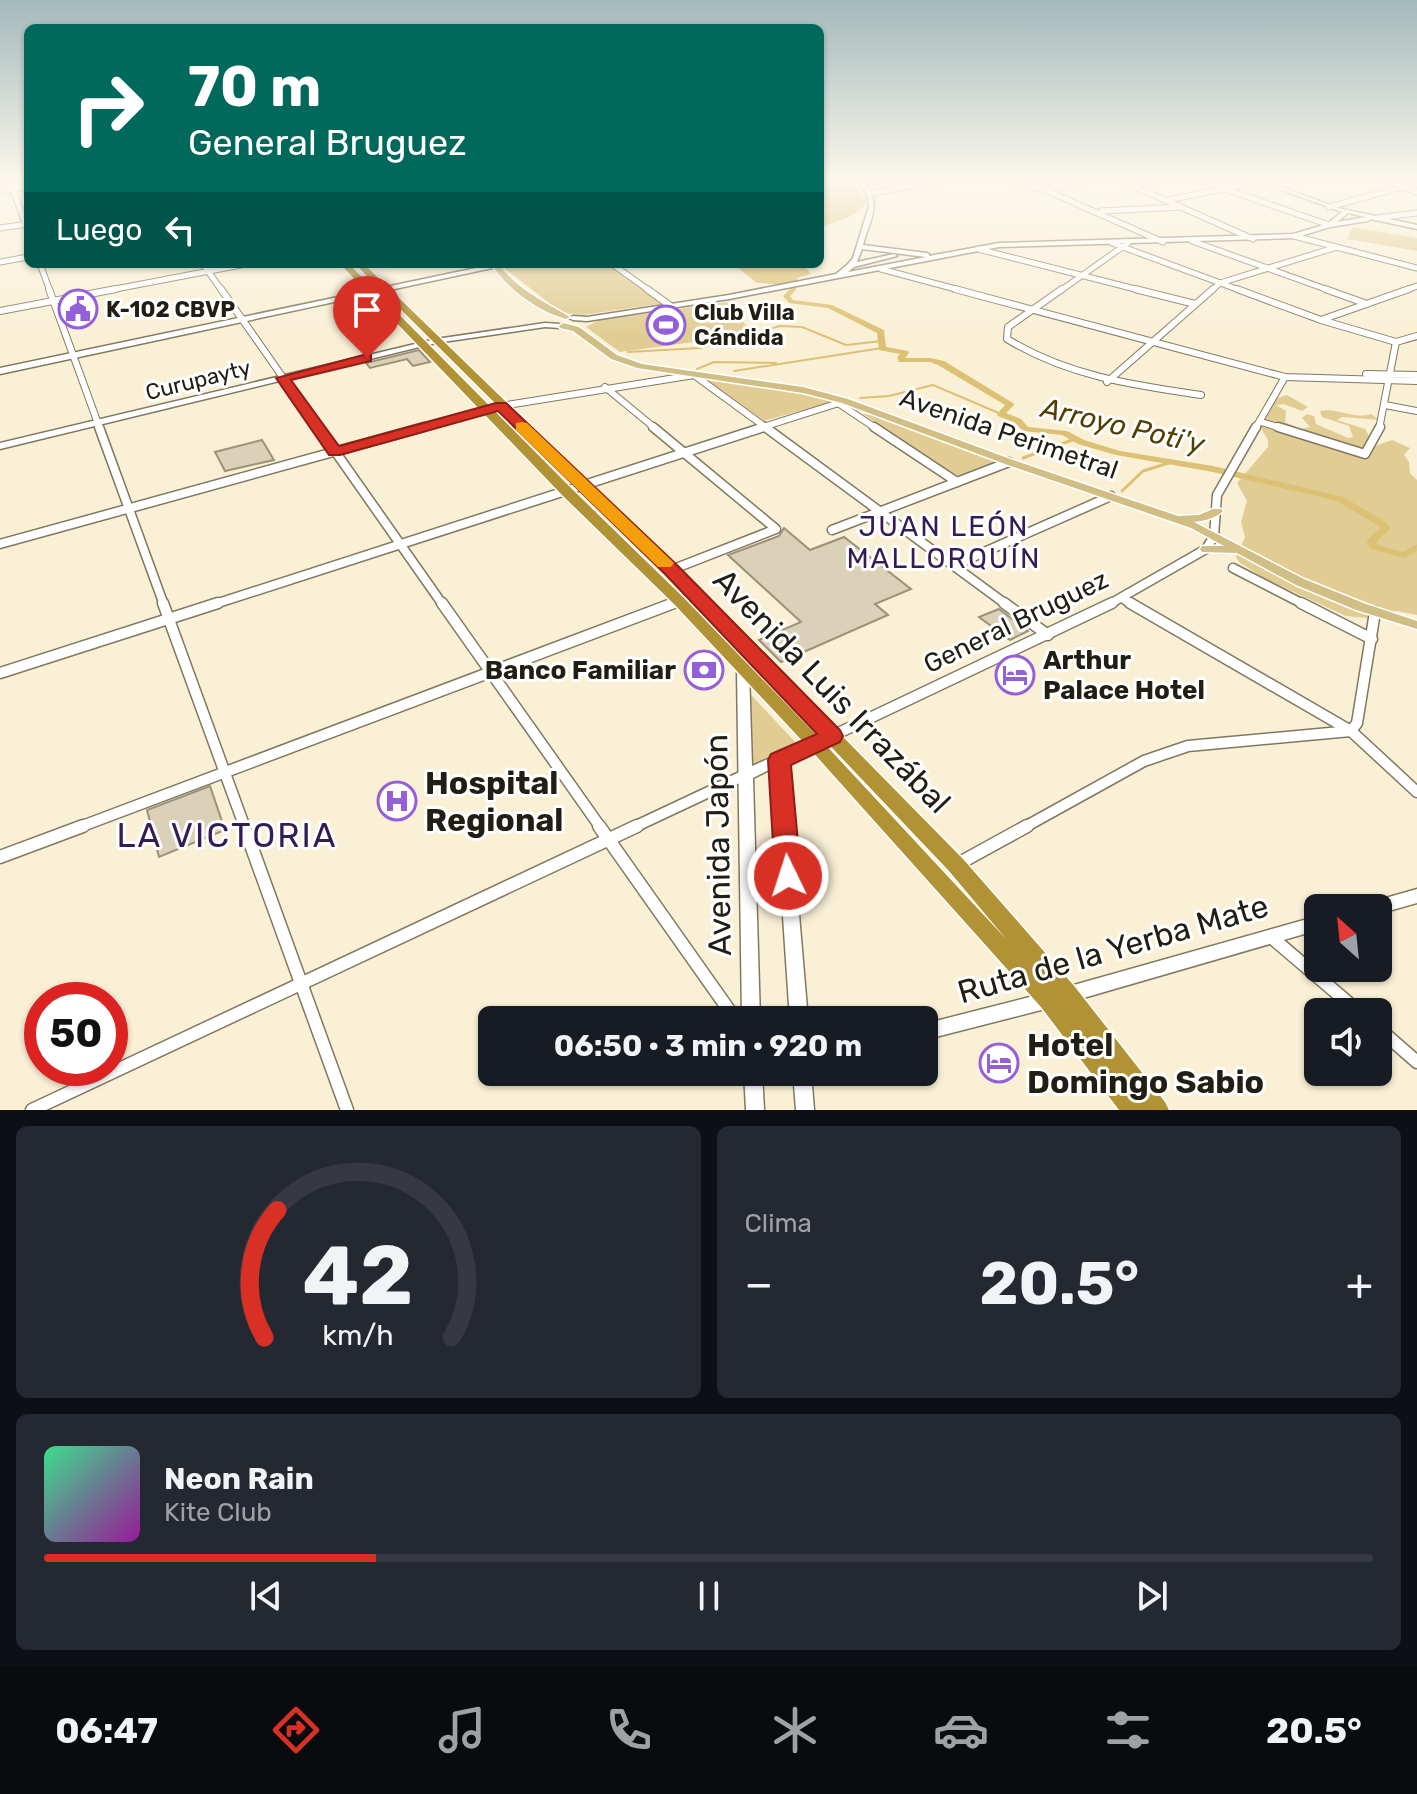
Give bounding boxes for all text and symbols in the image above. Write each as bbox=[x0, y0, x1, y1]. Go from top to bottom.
text: 70 m bbox=[188, 54, 321, 120]
icon: right bbox=[56, 56, 160, 160]
text: General Bruguez bbox=[188, 121, 467, 164]
icon: left bbox=[158, 208, 202, 252]
text: Luego bbox=[56, 212, 142, 248]
pin bbox=[333, 276, 401, 358]
public building icon: K-102 CBVP bbox=[57, 288, 99, 330]
icon: arrive bbox=[345, 288, 389, 332]
place label: K-102 CBVP bbox=[106, 296, 235, 323]
place label: Club Villa Cándida bbox=[694, 299, 795, 351]
sports icon: Club Villa Cándida bbox=[645, 304, 687, 346]
street label: Curupayty bbox=[143, 354, 253, 406]
street label: Avenida Perimetral bbox=[896, 382, 1122, 486]
water label: Arroyo Poti'y bbox=[1036, 391, 1209, 461]
district label: JUAN LEÓN MALLORQUÍN bbox=[846, 510, 1042, 575]
street label: Avenida Luis Irrazábal bbox=[706, 561, 958, 821]
street label: General Bruguez bbox=[919, 564, 1113, 680]
place label: Arthur Palace Hotel bbox=[1043, 645, 1205, 706]
bank icon: Banco Familiar bbox=[683, 649, 725, 691]
hotel icon: Arthur Palace Hotel bbox=[994, 654, 1036, 696]
place label: Banco Familiar bbox=[485, 655, 676, 686]
street label: Avenida Japón bbox=[697, 734, 739, 956]
place label: Hospital Regional bbox=[425, 764, 564, 839]
hospital icon: Hospital Regional bbox=[376, 780, 418, 822]
district label: LA VICTORIA bbox=[116, 815, 338, 856]
position arrow bbox=[746, 834, 830, 918]
street label: Ruta de la Yerba Mate bbox=[953, 886, 1273, 1012]
north arrow bbox=[1304, 894, 1392, 982]
map controls bbox=[1304, 894, 1392, 1086]
speed limit sign: 50 bbox=[24, 982, 128, 1086]
button: sound bbox=[1304, 998, 1392, 1086]
place label: Hotel Domingo Sabio bbox=[1027, 1026, 1264, 1101]
text: 06:50 · 3 min · 920 m bbox=[554, 1028, 862, 1064]
hotel icon: Hotel Domingo Sabio bbox=[978, 1042, 1020, 1084]
text: Clima bbox=[745, 1208, 812, 1239]
text: 42 bbox=[303, 1226, 414, 1325]
text: 20.5° bbox=[979, 1248, 1139, 1319]
text: − bbox=[745, 1258, 773, 1310]
text: + bbox=[1346, 1258, 1373, 1310]
text: km/h bbox=[323, 1318, 394, 1352]
text: Neon Rain bbox=[164, 1461, 314, 1497]
text: Kite Club bbox=[164, 1497, 272, 1528]
icon: previous bbox=[244, 1574, 288, 1618]
icon: pause bbox=[687, 1574, 731, 1618]
icon: next bbox=[1130, 1574, 1174, 1618]
icon: directions bbox=[268, 1702, 324, 1758]
icon: music bbox=[434, 1702, 490, 1758]
icon: phone bbox=[601, 1702, 657, 1758]
icon: climate bbox=[767, 1702, 823, 1758]
icon: car bbox=[933, 1702, 989, 1758]
icon: filters bbox=[1100, 1702, 1156, 1758]
text: 06:47 bbox=[55, 1709, 158, 1752]
text: 20.5° bbox=[1266, 1709, 1362, 1752]

